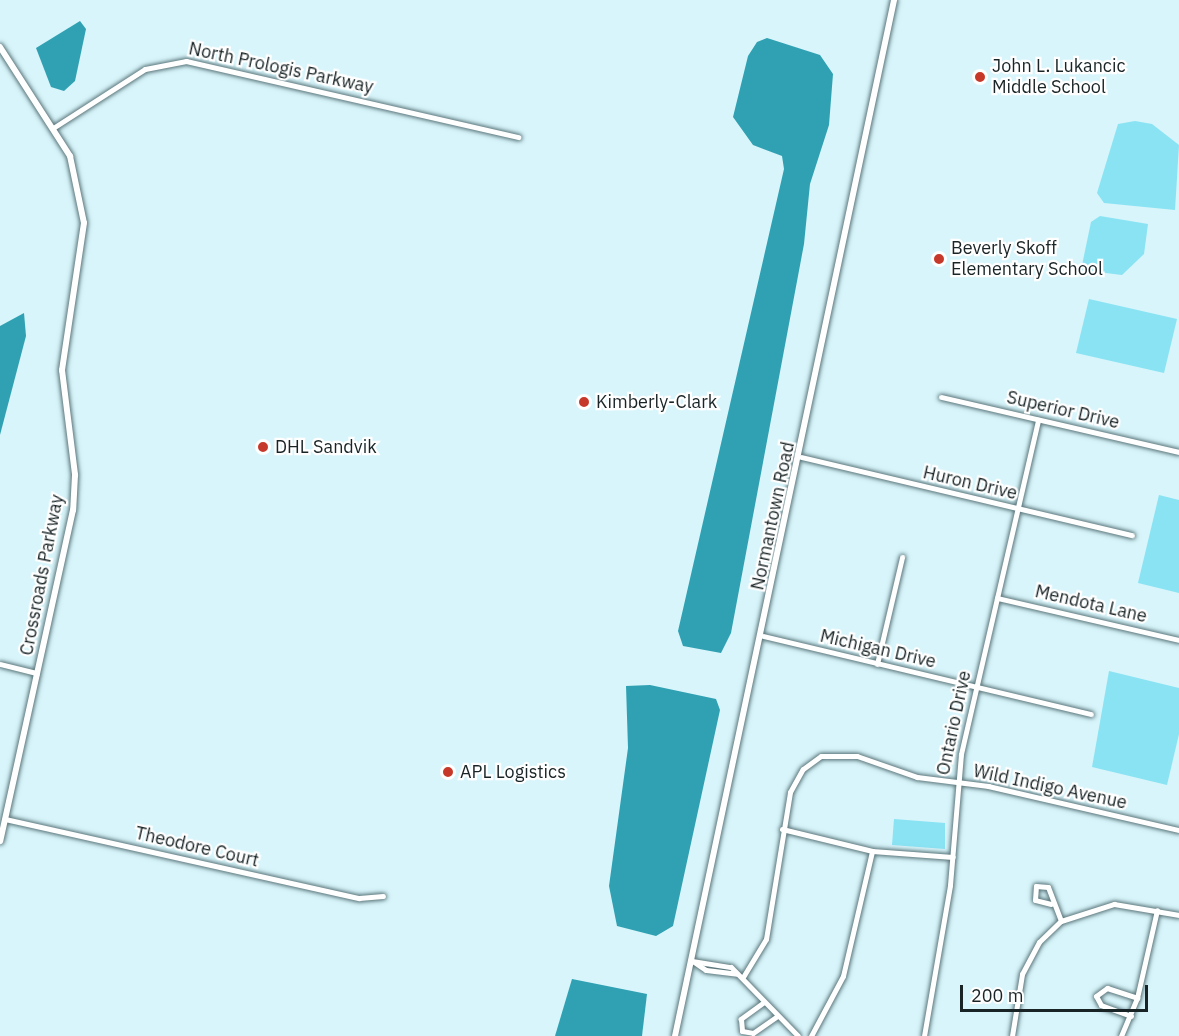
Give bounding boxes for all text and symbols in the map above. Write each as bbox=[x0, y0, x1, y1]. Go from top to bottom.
street label: North Prologis Parkway bbox=[187, 38, 375, 98]
place label: John L. Lukancic Middle School bbox=[992, 56, 1125, 98]
marker: John L. Lukancic Middle School bbox=[973, 70, 987, 84]
place label: Beverly Skoff Elementary School bbox=[951, 238, 1103, 280]
marker: Beverly Skoff Elementary School bbox=[932, 252, 946, 266]
street label: Superior Drive bbox=[1005, 387, 1121, 433]
place label: Kimberly-Clark bbox=[596, 391, 717, 413]
marker: Kimberly-Clark bbox=[577, 395, 591, 409]
place label: DHL Sandvik bbox=[275, 436, 377, 458]
marker: DHL Sandvik bbox=[256, 440, 270, 454]
street label: Normantown Road bbox=[747, 440, 799, 592]
street label: Huron Drive bbox=[921, 462, 1019, 504]
street label: Crossroads Parkway bbox=[16, 493, 68, 657]
street label: Mendota Lane bbox=[1033, 581, 1149, 627]
street label: Michigan Drive bbox=[818, 625, 938, 673]
street label: Ontario Drive bbox=[932, 669, 976, 777]
street label: Wild Indigo Avenue bbox=[971, 760, 1129, 814]
place label: APL Logistics bbox=[460, 761, 566, 783]
marker: APL Logistics bbox=[441, 765, 455, 779]
street label: Theodore Court bbox=[133, 822, 261, 872]
scale bar bbox=[963, 973, 1150, 1011]
text: 200 m bbox=[971, 984, 1023, 1007]

